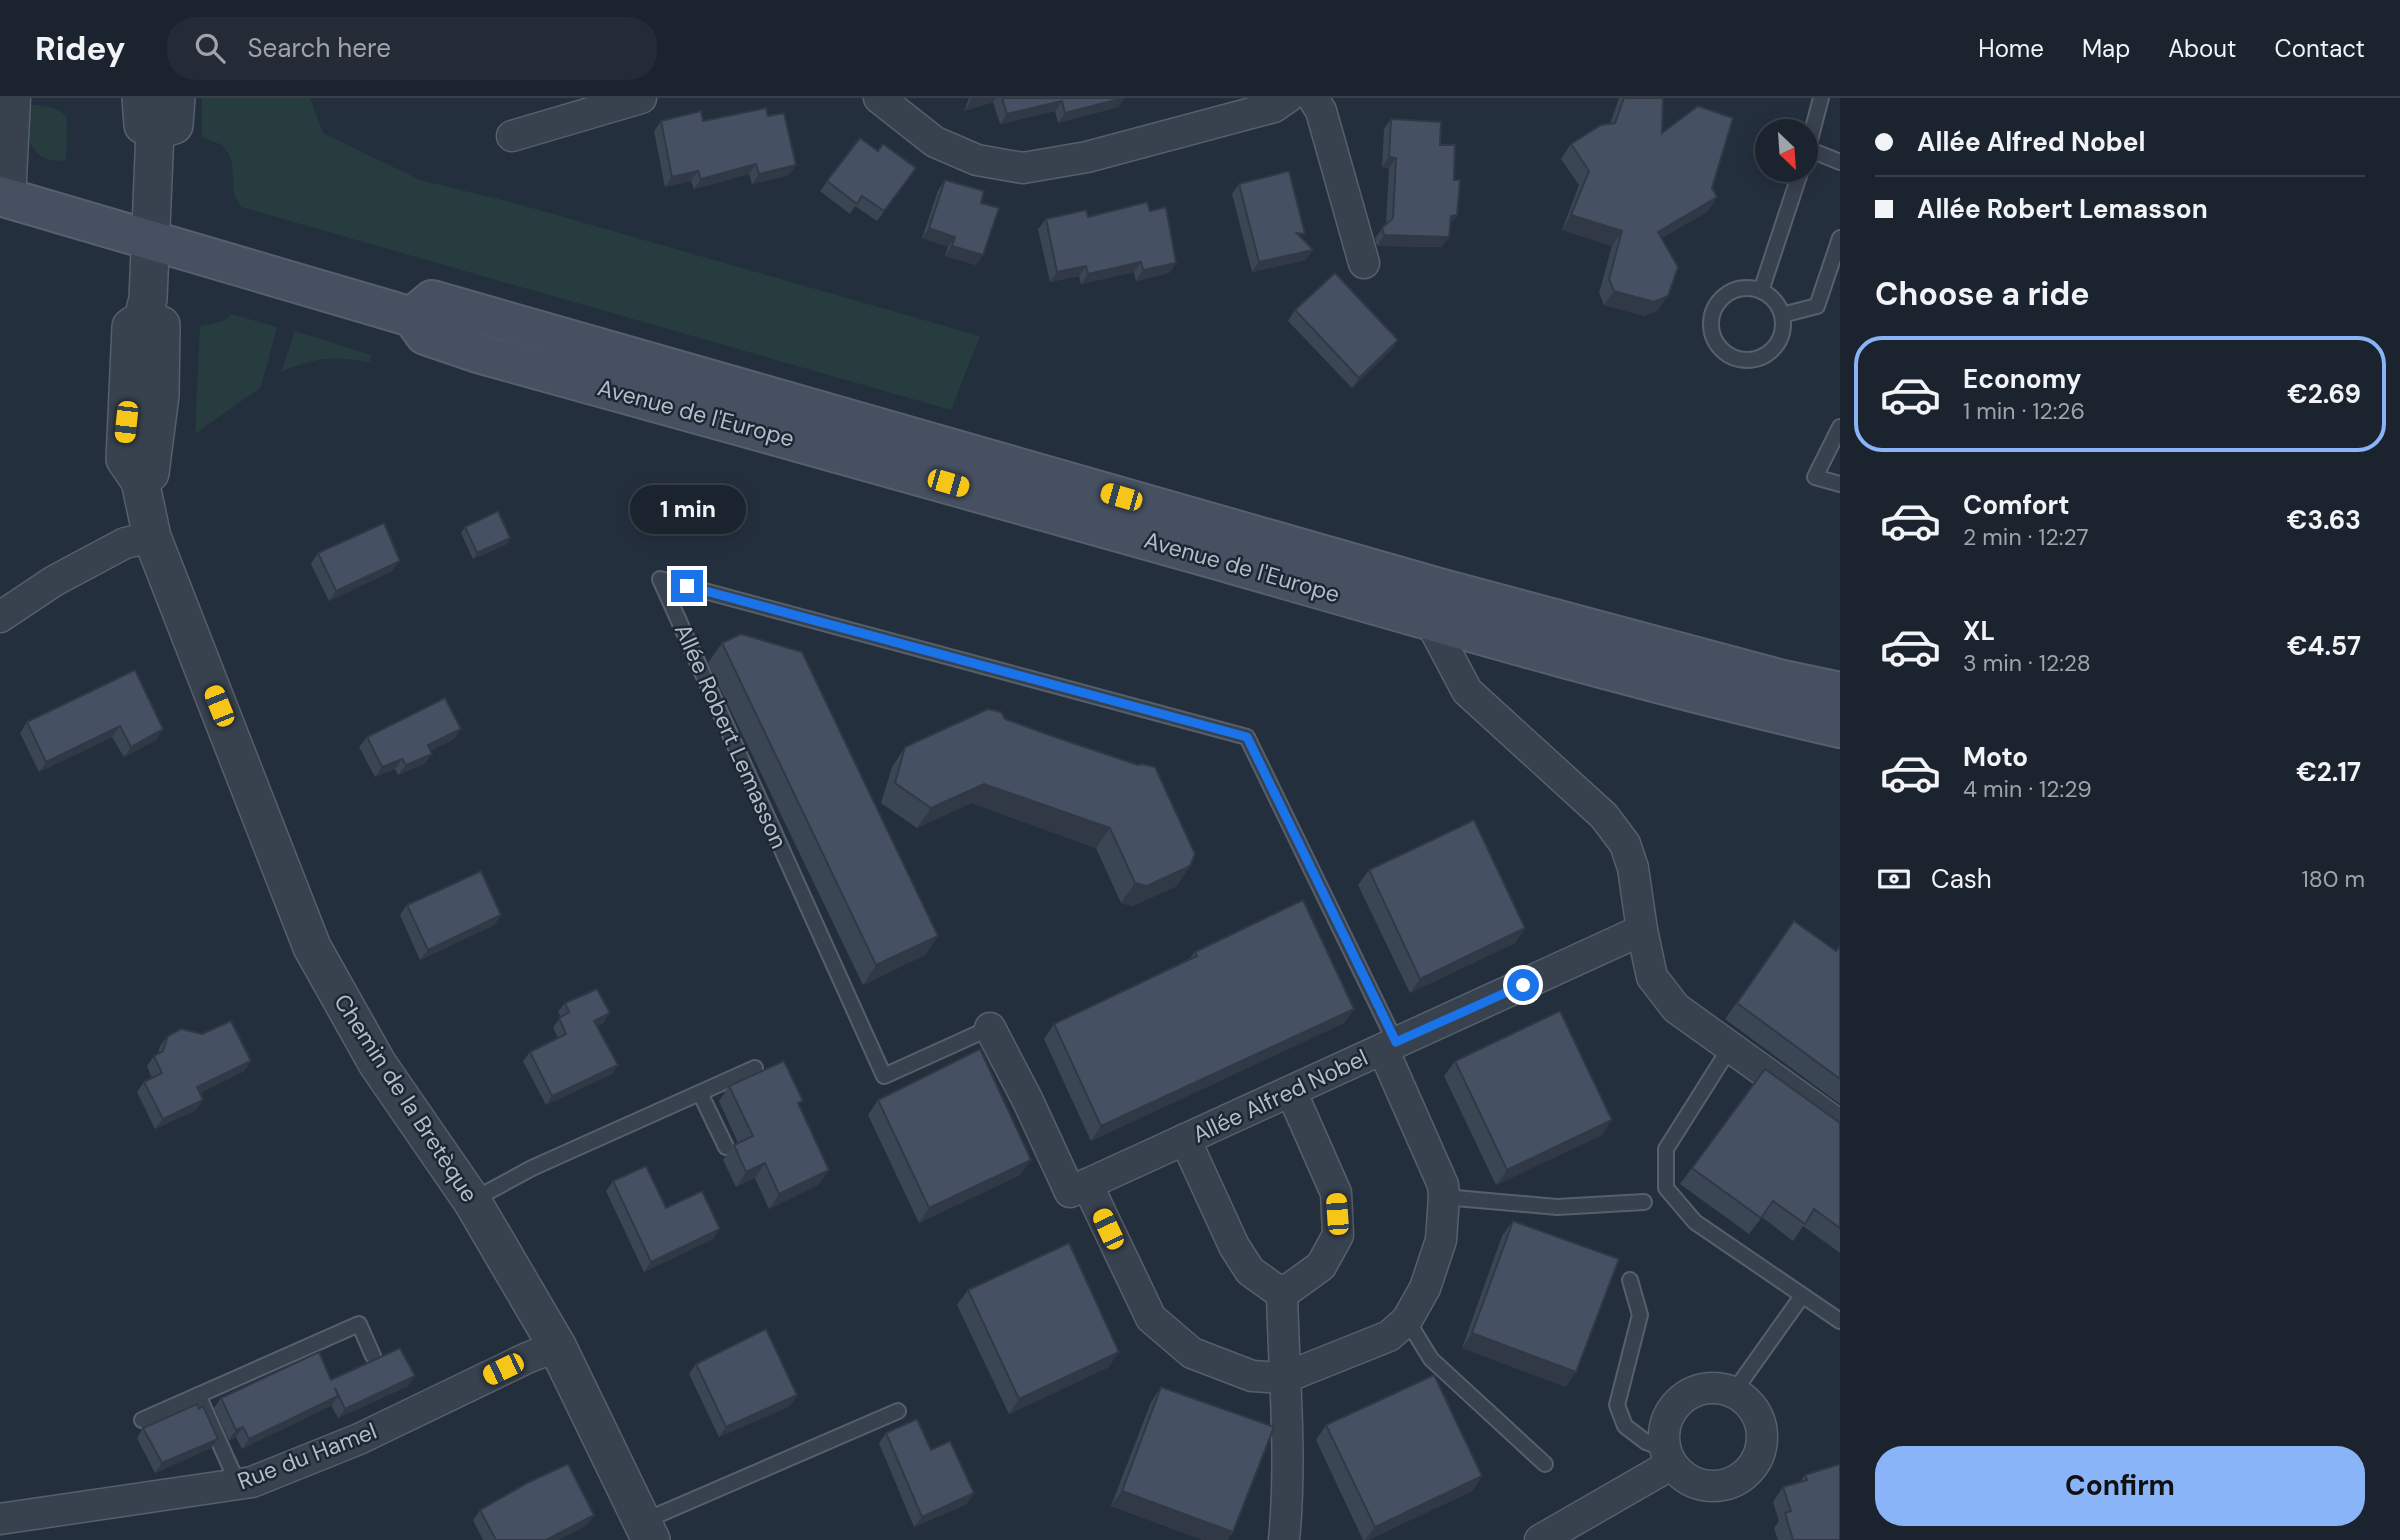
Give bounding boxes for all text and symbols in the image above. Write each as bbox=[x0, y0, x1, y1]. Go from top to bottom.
search box bbox=[167, 17, 657, 80]
text: Ridey bbox=[35, 27, 125, 70]
icon: search bbox=[191, 29, 229, 67]
text: Search here bbox=[247, 31, 391, 65]
text: Home bbox=[1978, 33, 2044, 64]
text: Map bbox=[2082, 33, 2130, 64]
text: About bbox=[2168, 33, 2237, 64]
text: Contact bbox=[2275, 33, 2365, 64]
north arrow bbox=[1755, 119, 1818, 182]
map controls bbox=[1755, 119, 1818, 182]
text: Allée Alfred Nobel bbox=[1917, 125, 2145, 159]
text: Allée Robert Lemasson bbox=[1917, 192, 2208, 226]
text: Choose a ride bbox=[1875, 273, 2090, 315]
text: Economy bbox=[1963, 362, 2081, 396]
icon: car bbox=[1879, 363, 1942, 426]
street label: Avenue de l'Europe bbox=[595, 372, 797, 454]
text: €2.69 bbox=[2287, 377, 2361, 411]
text: 1 min · 12:26 bbox=[1963, 396, 2085, 426]
car bbox=[114, 400, 139, 444]
car bbox=[925, 467, 972, 499]
car bbox=[1098, 481, 1145, 513]
callout: 1 min bbox=[629, 484, 745, 533]
text: Comfort bbox=[1963, 488, 2069, 522]
icon: car bbox=[1879, 489, 1942, 552]
text: 1 min bbox=[660, 494, 716, 524]
text: €3.63 bbox=[2287, 503, 2361, 537]
text: 2 min · 12:27 bbox=[1963, 522, 2089, 552]
street label: Avenue de l'Europe bbox=[1141, 525, 1343, 609]
route end bbox=[671, 570, 703, 602]
text: XL bbox=[1963, 614, 1995, 648]
icon: car bbox=[1879, 615, 1942, 678]
street label: Allée Robert Lemasson bbox=[668, 619, 794, 853]
text: €4.57 bbox=[2287, 629, 2361, 663]
text: 3 min · 12:28 bbox=[1963, 648, 2091, 678]
car bbox=[202, 683, 237, 729]
text: Moto bbox=[1963, 740, 2028, 774]
icon: car bbox=[1879, 741, 1942, 804]
text: €2.17 bbox=[2296, 755, 2361, 789]
text: 4 min · 12:29 bbox=[1963, 774, 2092, 804]
icon: cash bbox=[1875, 860, 1913, 898]
text: Cash bbox=[1931, 862, 1992, 896]
text: 180 m bbox=[2301, 864, 2365, 894]
route start bbox=[1507, 969, 1539, 1001]
street label: Chemin de la Bretèque bbox=[327, 988, 485, 1208]
street label: Allée Alfred Nobel bbox=[1188, 1042, 1372, 1150]
car bbox=[1326, 1192, 1349, 1236]
car bbox=[1090, 1206, 1127, 1252]
car bbox=[480, 1350, 527, 1388]
street label: Rue du Hamel bbox=[233, 1416, 381, 1496]
button: Confirm bbox=[1875, 1446, 2365, 1526]

